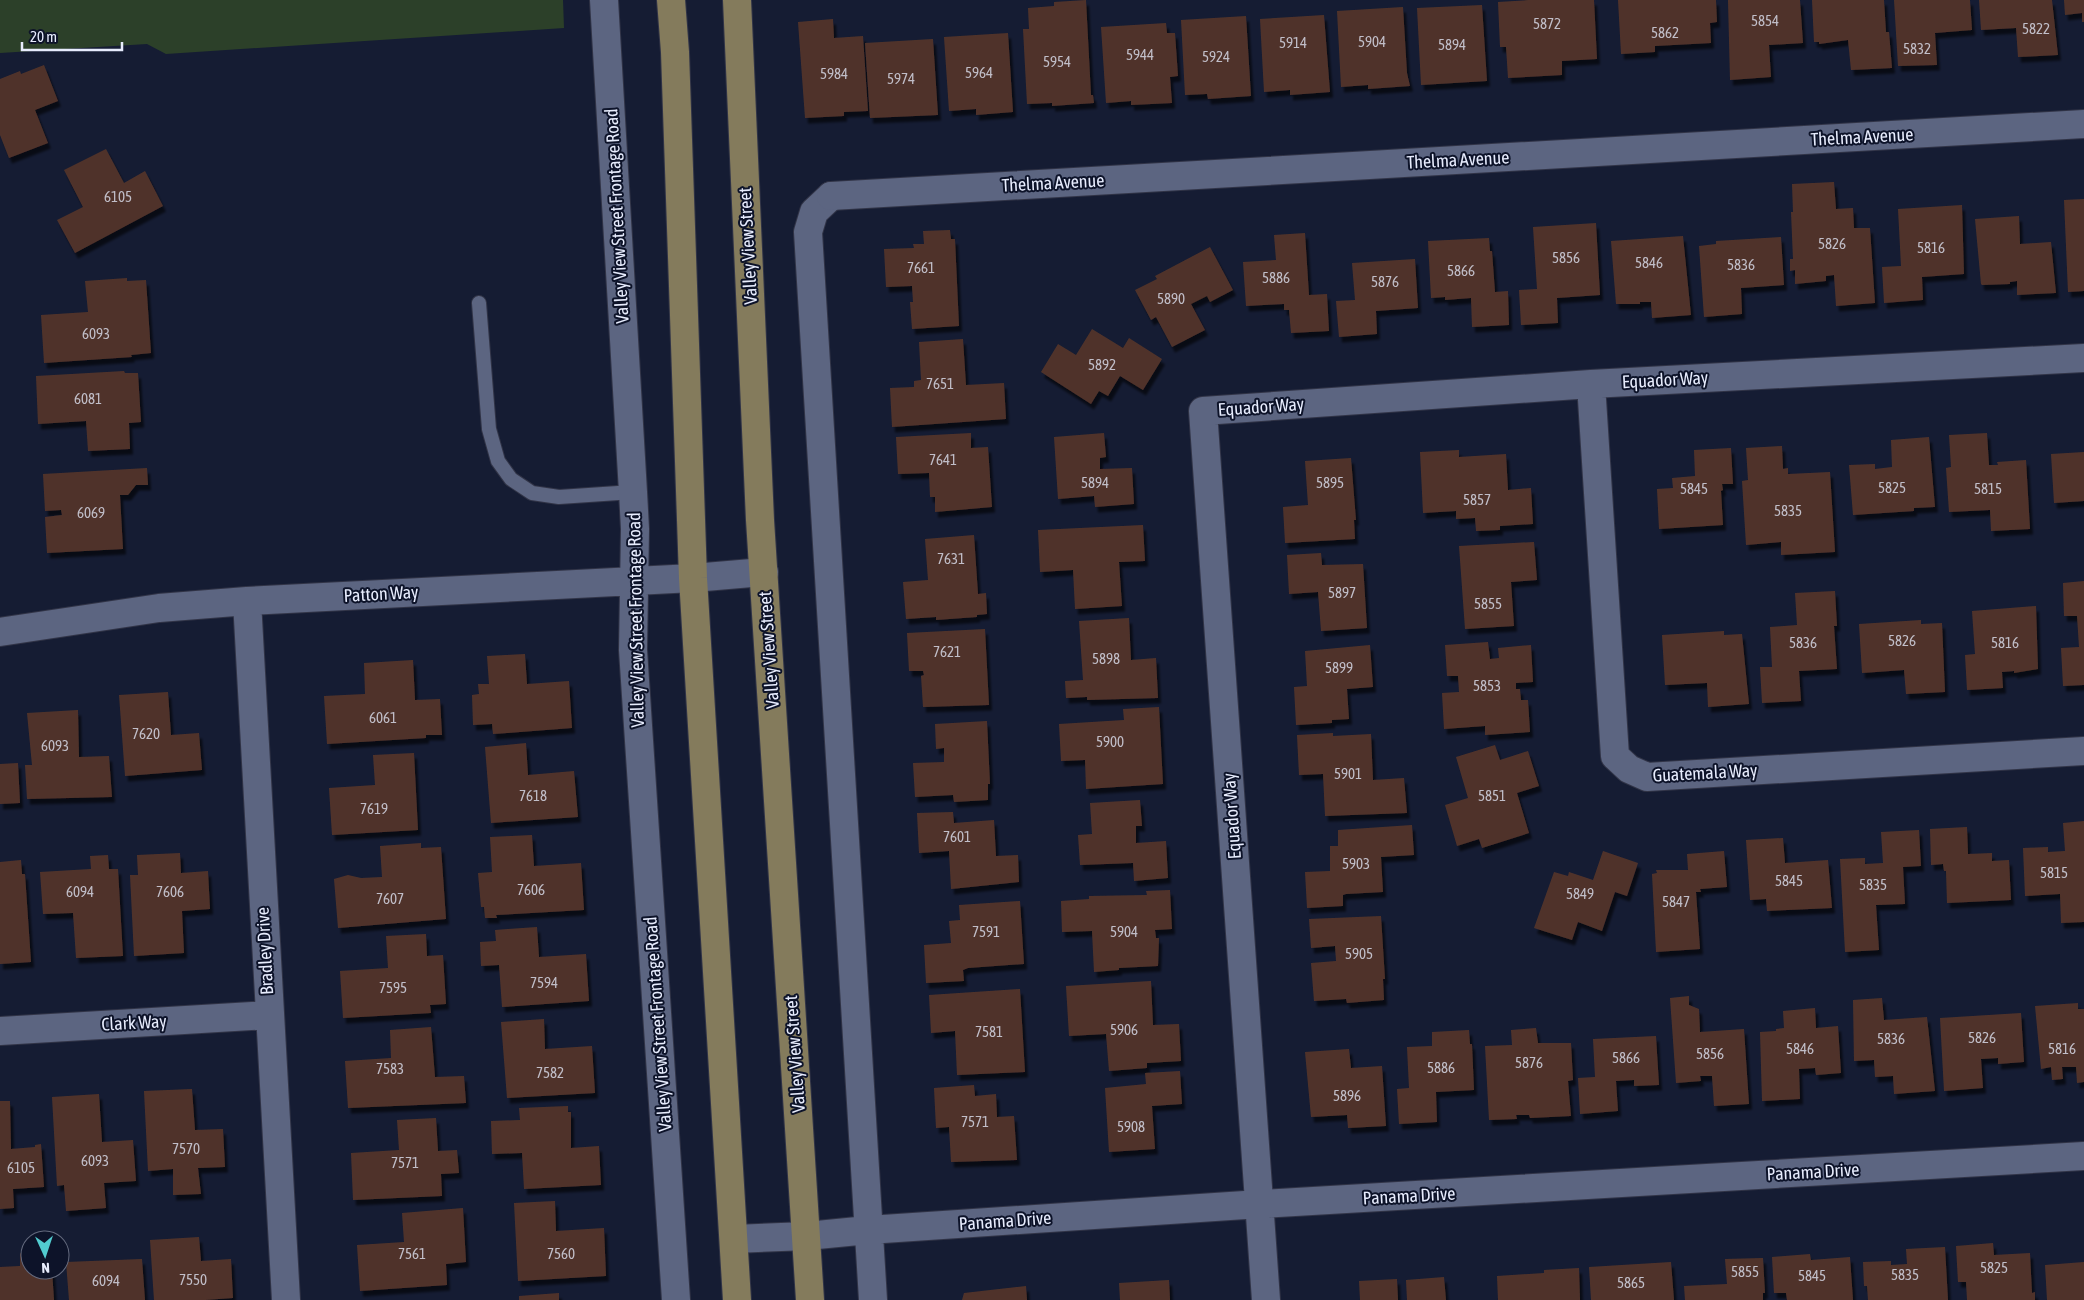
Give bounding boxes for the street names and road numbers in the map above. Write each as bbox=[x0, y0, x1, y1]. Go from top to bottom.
street label: Valley View Street Frontage Road bbox=[600, 108, 633, 324]
street label: Thelma Avenue bbox=[1810, 123, 1914, 150]
street label: Thelma Avenue bbox=[1406, 146, 1510, 173]
street label: Thelma Avenue bbox=[1001, 169, 1105, 196]
street label: Valley View Street bbox=[734, 187, 761, 305]
street label: Equador Way bbox=[1621, 367, 1709, 392]
street label: Equador Way bbox=[1217, 393, 1305, 420]
street label: Valley View Street Frontage Road bbox=[623, 512, 648, 728]
street label: Patton Way bbox=[343, 581, 419, 606]
street label: Valley View Street bbox=[754, 591, 783, 709]
street label: Guatemala Way bbox=[1652, 759, 1758, 786]
street label: Equador Way bbox=[1218, 772, 1245, 860]
street label: Bradley Drive bbox=[252, 907, 277, 995]
street label: Valley View Street Frontage Road bbox=[640, 916, 675, 1132]
street label: Valley View Street bbox=[780, 995, 809, 1113]
street label: Clark Way bbox=[101, 1010, 167, 1035]
street label: Panama Drive bbox=[1766, 1159, 1860, 1184]
street label: Panama Drive bbox=[1362, 1183, 1456, 1208]
street label: Panama Drive bbox=[958, 1207, 1052, 1234]

